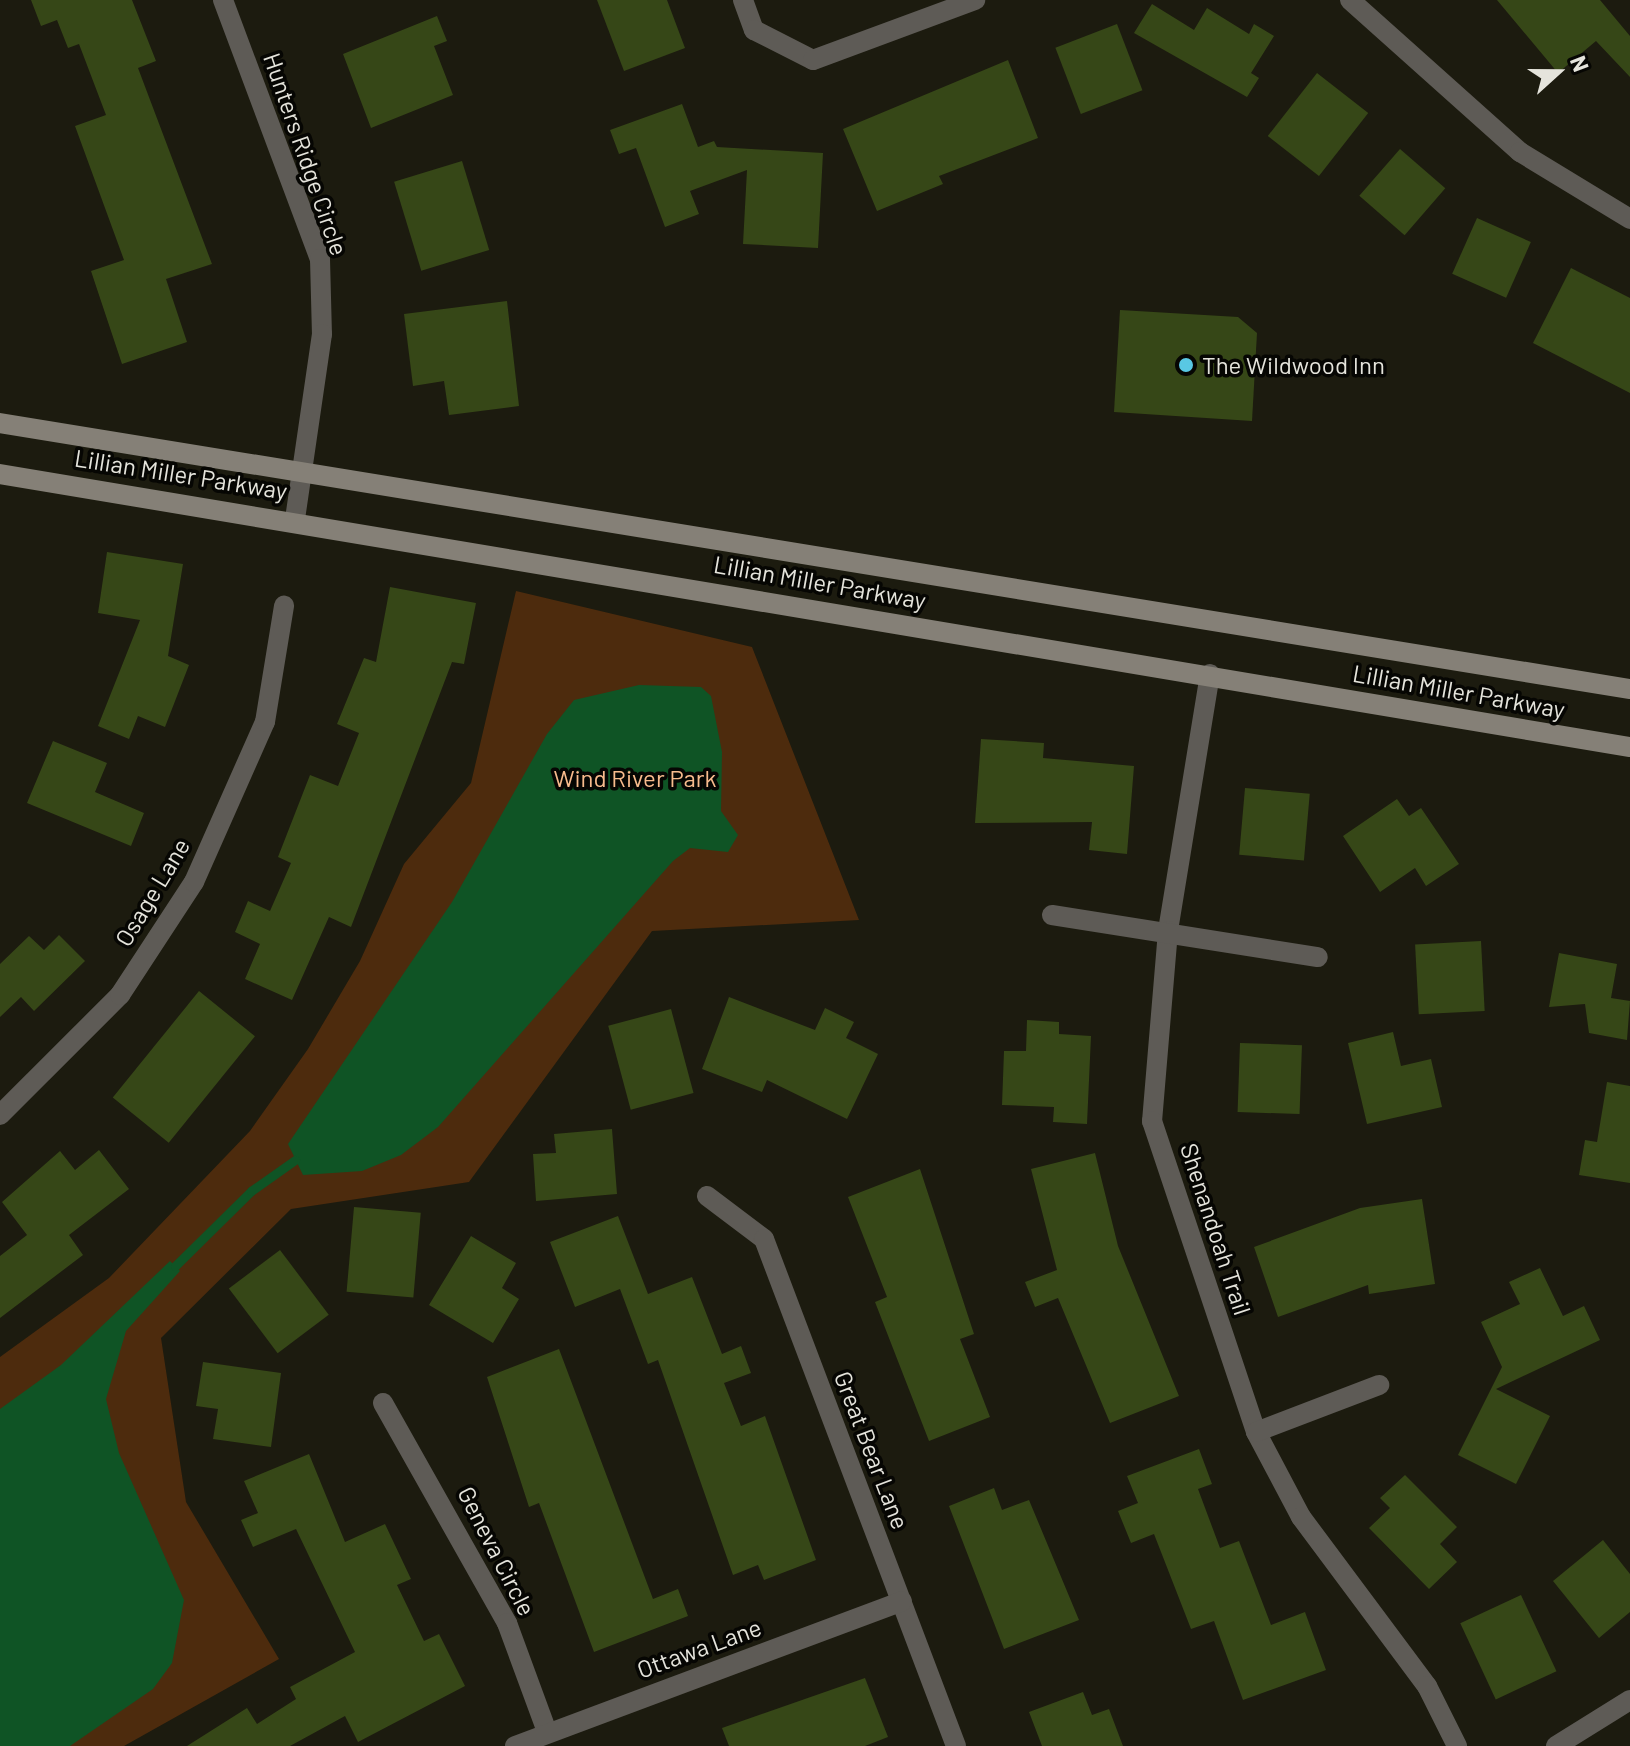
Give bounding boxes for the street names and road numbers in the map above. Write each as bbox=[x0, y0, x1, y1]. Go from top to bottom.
street label: Hunters Ridge Circle bbox=[258, 49, 354, 259]
street label: Lillian Miller Parkway bbox=[73, 443, 289, 505]
street label: Lillian Miller Parkway bbox=[712, 549, 928, 615]
street label: Lillian Miller Parkway bbox=[1351, 658, 1567, 724]
street label: Osage Lane bbox=[109, 833, 195, 951]
street label: Shenandoah Trail bbox=[1175, 1140, 1257, 1318]
street label: Great Bear Lane bbox=[829, 1367, 915, 1533]
street label: Geneva Circle bbox=[452, 1482, 542, 1620]
street label: Ottawa Lane bbox=[633, 1612, 765, 1684]

